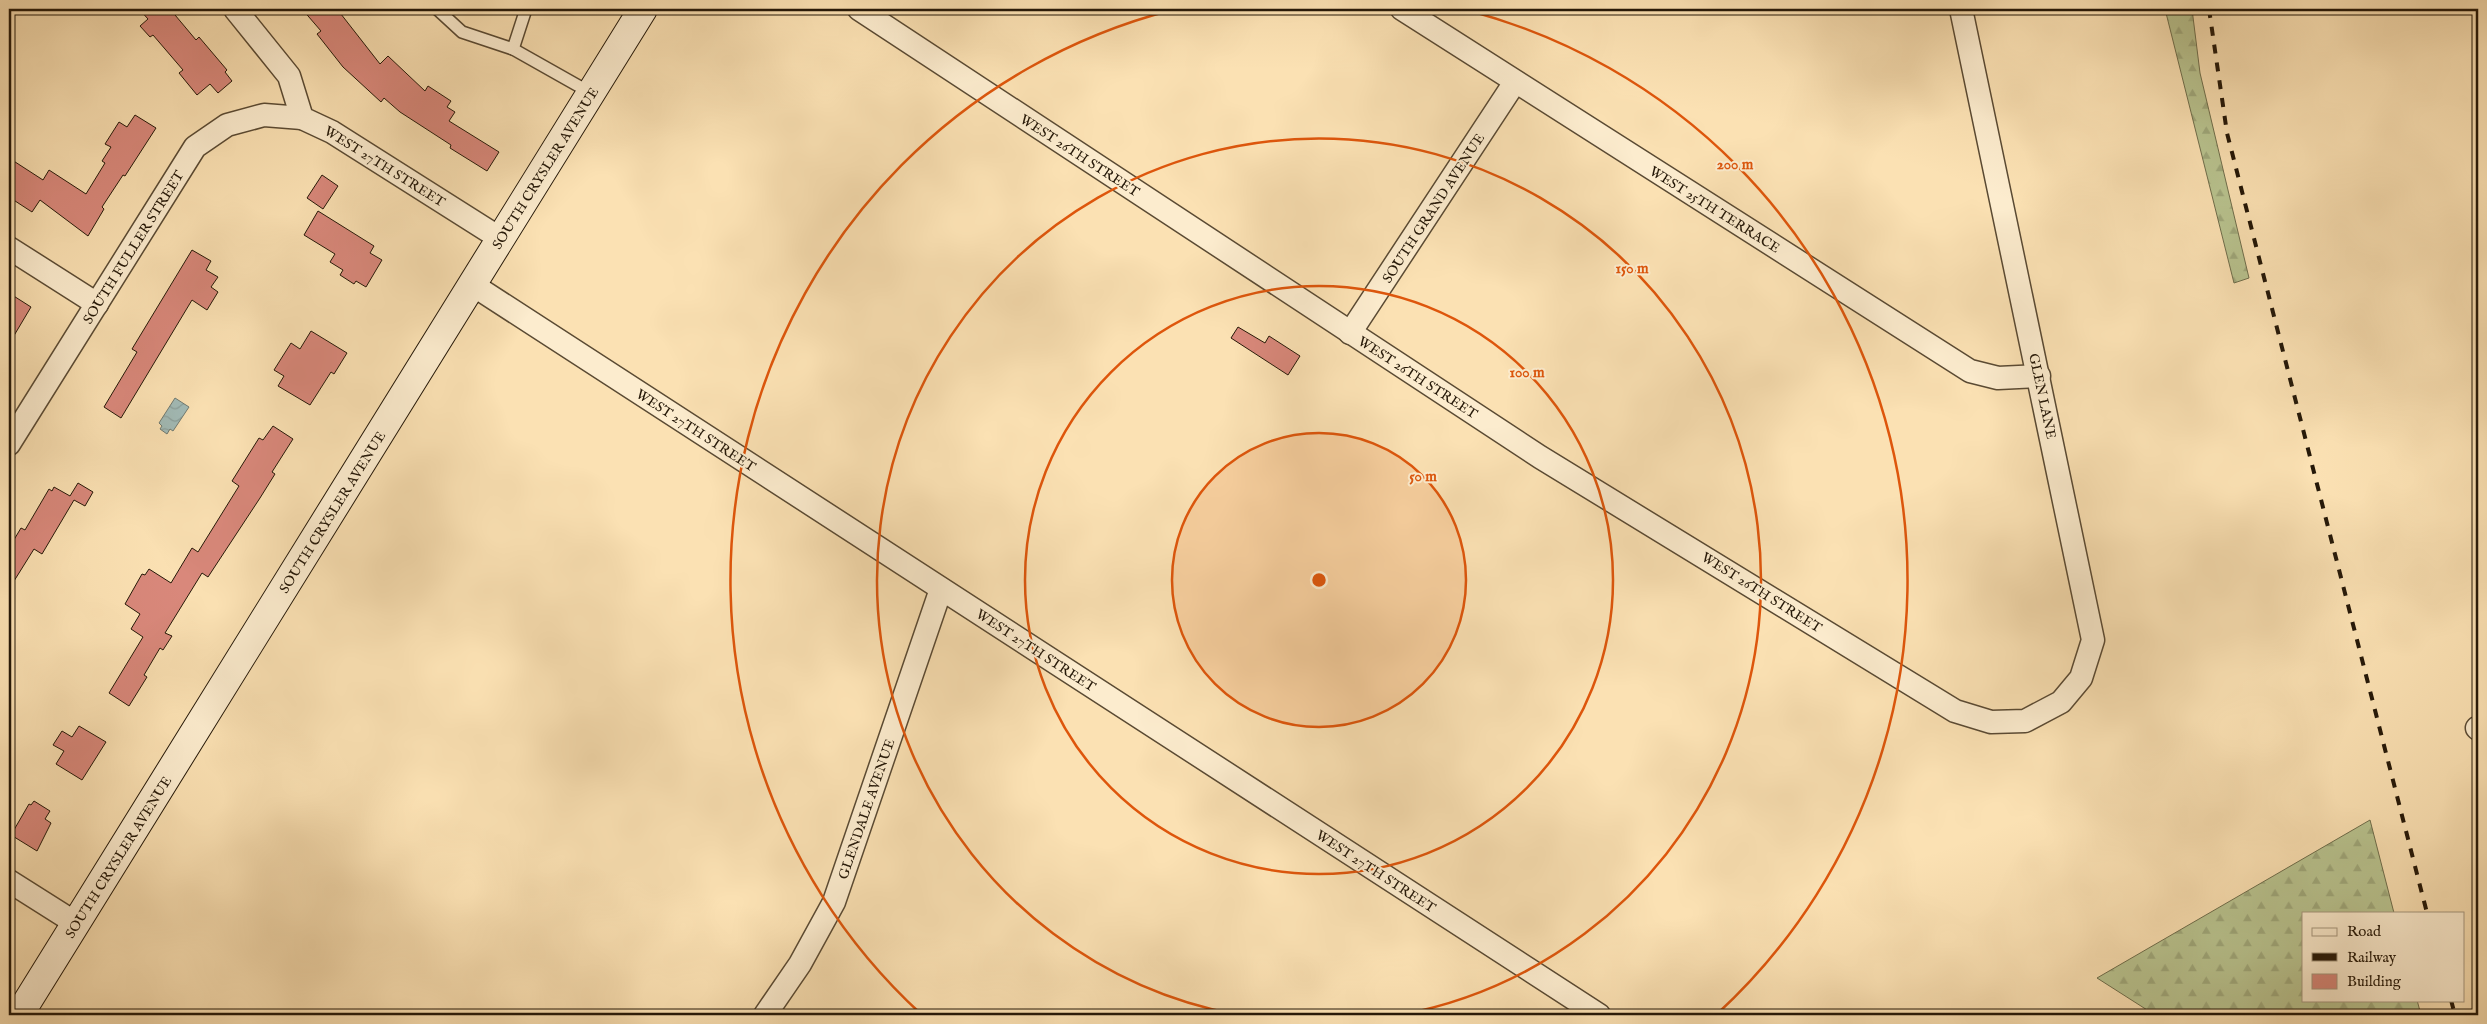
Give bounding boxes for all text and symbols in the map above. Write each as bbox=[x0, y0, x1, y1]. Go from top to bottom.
street label: SOUTH CRYSLER AVENUE bbox=[488, 84, 603, 253]
street label: WEST 26TH STREET bbox=[1016, 110, 1143, 202]
street label: WEST 27TH STREET bbox=[321, 122, 449, 212]
street label: SOUTH GRAND AVENUE bbox=[1379, 130, 1489, 287]
text: 200 m bbox=[1717, 155, 1754, 174]
street label: WEST 25TH TERRACE bbox=[1646, 162, 1783, 257]
street label: SOUTH FULLER STREET bbox=[79, 167, 189, 328]
text: 150 m bbox=[1615, 259, 1649, 278]
street label: WEST 26TH STREET bbox=[1354, 332, 1481, 424]
street label: GLEN LANE bbox=[2024, 352, 2060, 441]
text: 100 m bbox=[1509, 363, 1545, 382]
street label: WEST 27TH STREET bbox=[632, 385, 759, 477]
street label: SOUTH CRYSLER AVENUE bbox=[275, 428, 390, 597]
text: 50 m bbox=[1409, 467, 1437, 486]
street label: WEST 26TH STREET bbox=[1698, 548, 1826, 638]
centre of rings bbox=[1310, 571, 1328, 589]
street label: WEST 27TH STREET bbox=[972, 605, 1099, 697]
street label: GLENDALE AVENUE bbox=[834, 736, 900, 882]
street label: SOUTH CRYSLER AVENUE bbox=[61, 773, 176, 942]
street label: WEST 27TH STREET bbox=[1312, 826, 1439, 918]
legend bbox=[2302, 912, 2464, 1002]
text: Road bbox=[2347, 922, 2382, 941]
text: Railway bbox=[2347, 948, 2397, 967]
text: Building bbox=[2347, 972, 2402, 991]

